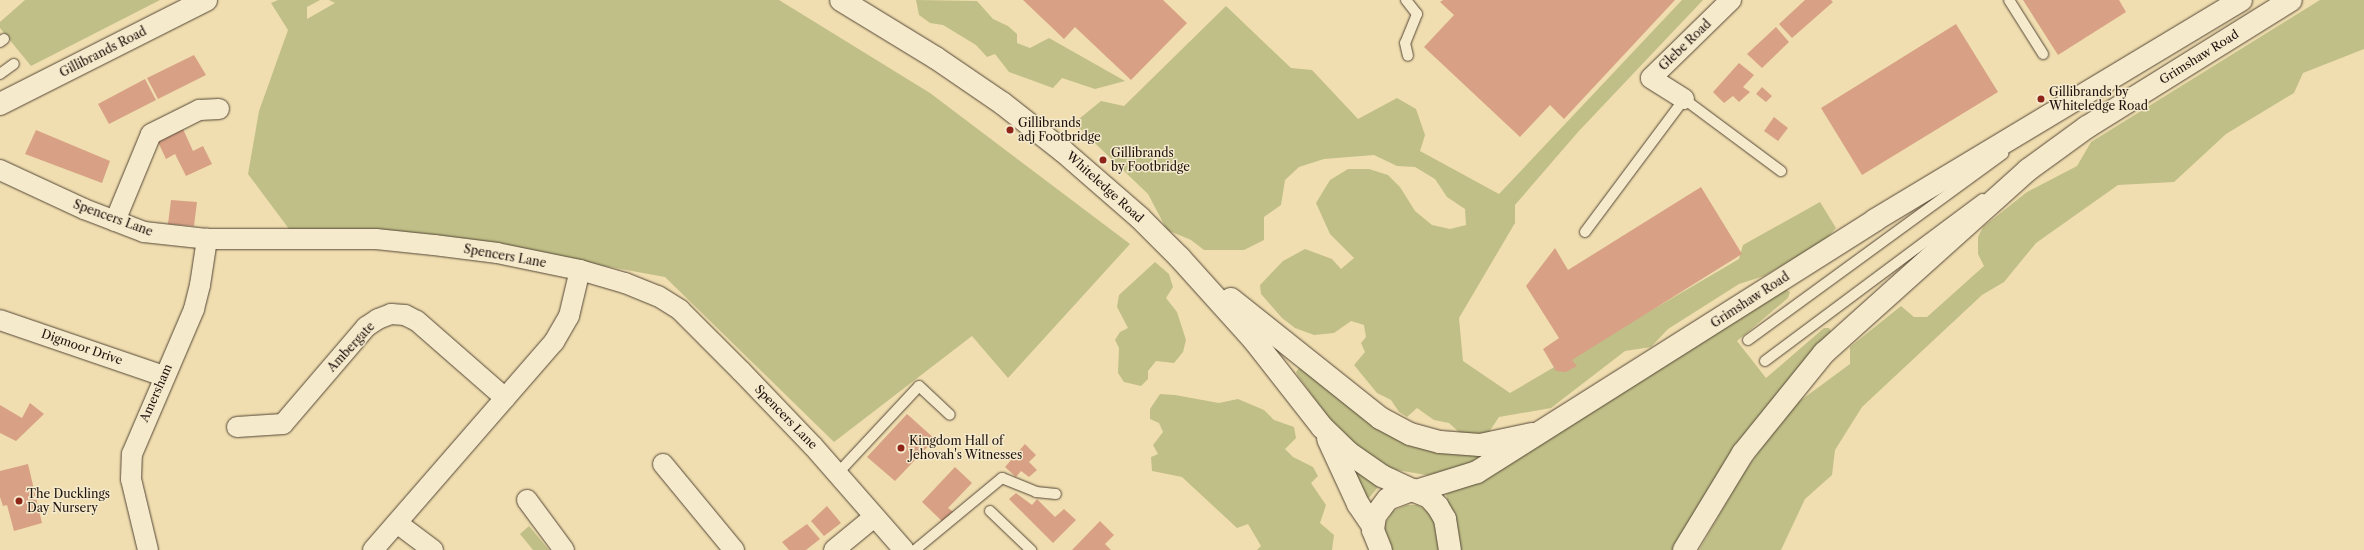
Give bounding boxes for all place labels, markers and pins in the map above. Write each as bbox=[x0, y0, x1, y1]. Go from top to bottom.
place label: Gillibrands by Whiteledge Road bbox=[2049, 85, 2148, 113]
marker: Gillibrands by Whiteledge Road bbox=[2036, 94, 2046, 104]
place label: Gillibrands adj Footbridge bbox=[1018, 116, 1101, 144]
marker: Gillibrands adj Footbridge bbox=[1005, 125, 1015, 135]
place label: Gillibrands by Footbridge bbox=[1111, 146, 1190, 174]
marker: Gillibrands by Footbridge bbox=[1098, 155, 1108, 165]
place label: Kingdom Hall of Jehovah's Witnesses bbox=[909, 434, 1023, 462]
marker: Kingdom Hall of Jehovah's Witnesses bbox=[896, 443, 906, 453]
place label: The Ducklings Day Nursery bbox=[27, 487, 110, 515]
marker: The Ducklings Day Nursery bbox=[14, 496, 24, 506]

